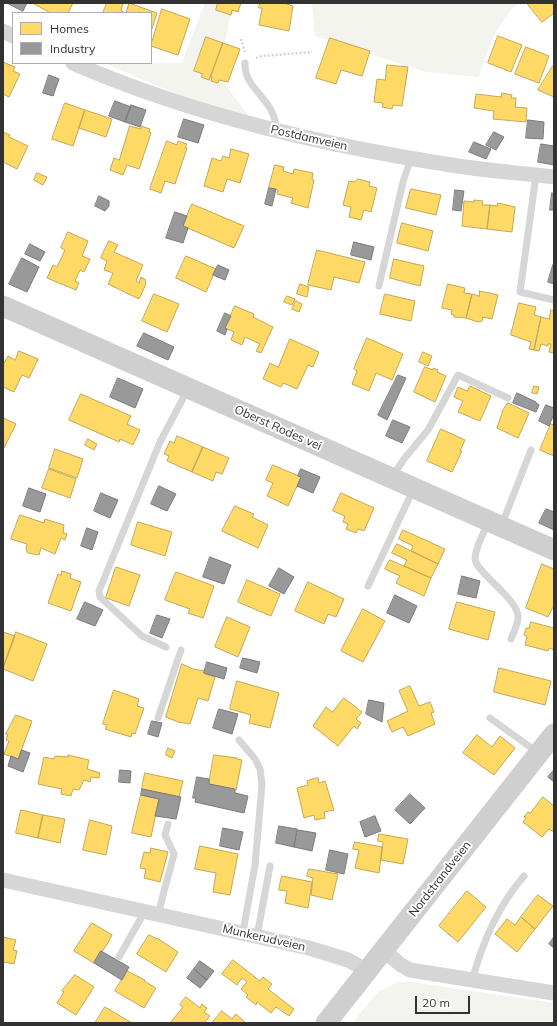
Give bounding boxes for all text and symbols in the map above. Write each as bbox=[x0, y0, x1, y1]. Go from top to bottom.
legend bbox=[12, 12, 152, 64]
text: Homes bbox=[50, 21, 89, 36]
text: Industry bbox=[50, 41, 95, 56]
street label: Postdamveien bbox=[269, 122, 349, 154]
street label: Oberst Rodes vei bbox=[232, 402, 324, 454]
street label: Nordstrandveien bbox=[406, 838, 474, 920]
street label: Munkerudveien bbox=[221, 921, 307, 955]
scale bar bbox=[417, 988, 472, 1014]
text: 20 m bbox=[422, 995, 450, 1010]

